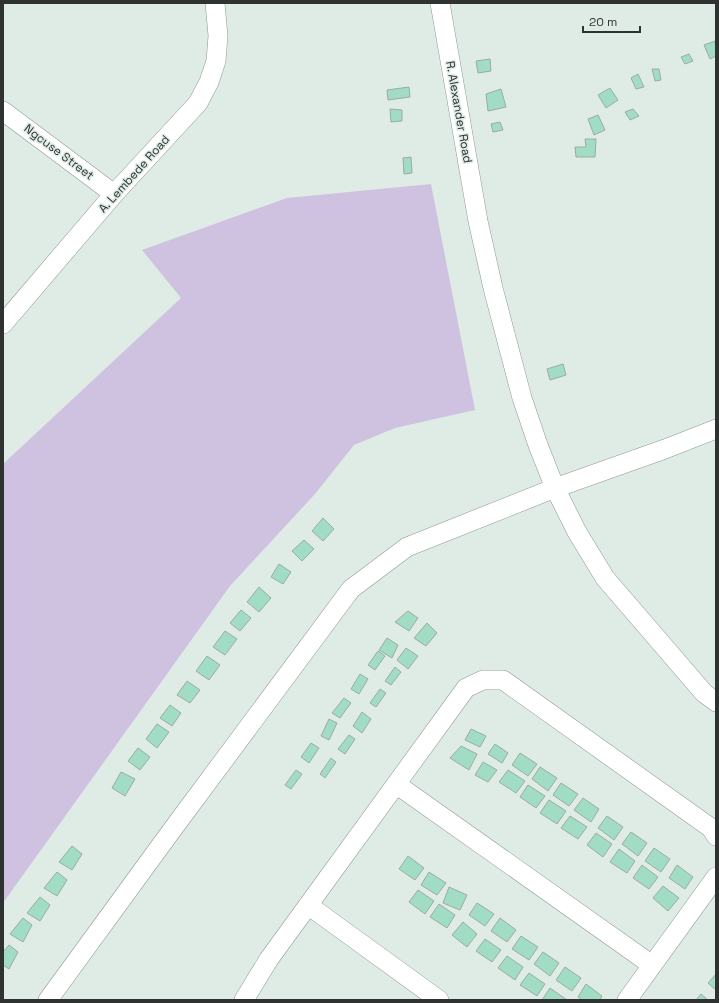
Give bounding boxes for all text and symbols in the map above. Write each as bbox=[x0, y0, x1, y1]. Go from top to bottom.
scale bar bbox=[583, 8, 640, 34]
text: 20 m bbox=[589, 14, 617, 30]
street label: R. Alexander Road bbox=[442, 60, 476, 164]
street label: Ngcuse Street bbox=[21, 121, 97, 183]
street label: A. Lembede Road bbox=[95, 132, 173, 216]

